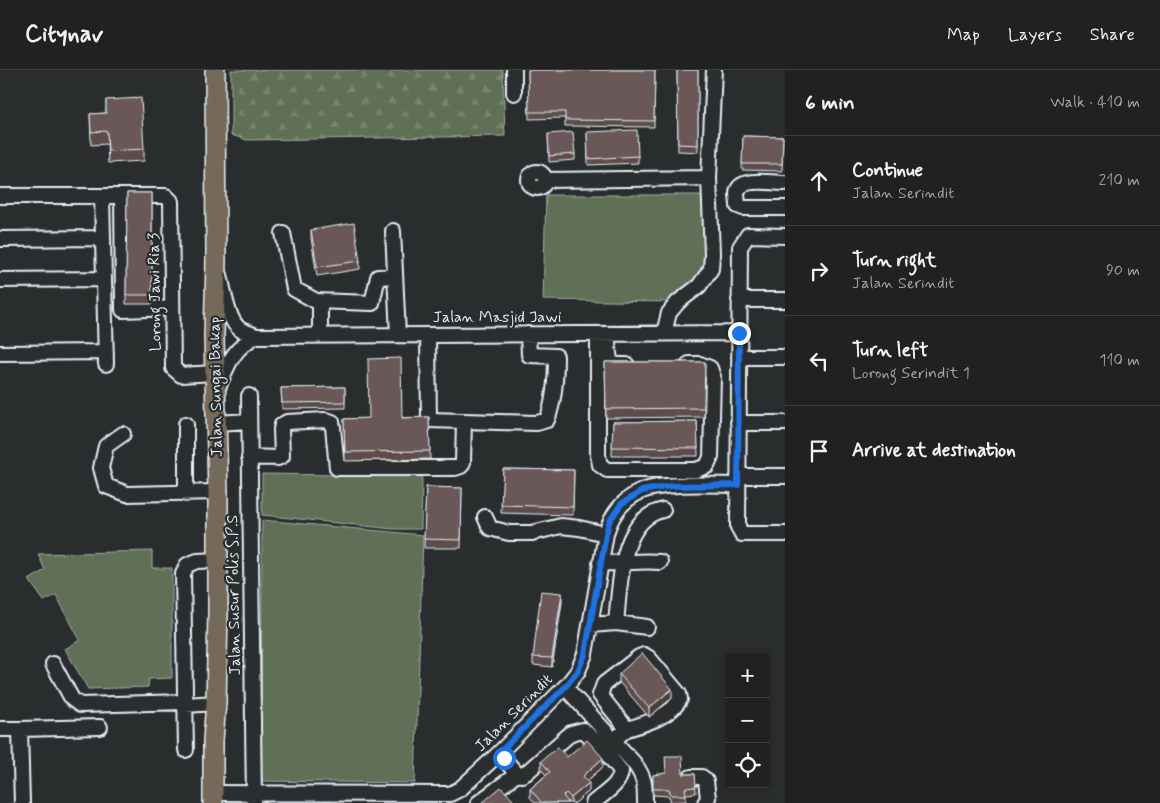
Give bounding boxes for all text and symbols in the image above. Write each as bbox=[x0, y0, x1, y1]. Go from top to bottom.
text: Citynav bbox=[25, 19, 103, 50]
text: Map bbox=[947, 23, 980, 47]
text: Layers bbox=[1008, 23, 1062, 47]
text: Share bbox=[1090, 23, 1135, 47]
text: 6 min bbox=[805, 89, 855, 117]
text: Walk · 410 m bbox=[1050, 92, 1140, 113]
text: Continue bbox=[852, 158, 923, 183]
icon: ahead bbox=[805, 167, 833, 195]
text: 210 m bbox=[1099, 170, 1140, 191]
text: Jalan Serindit bbox=[852, 183, 954, 204]
street label: Lorong Jawi Ria 3 bbox=[143, 233, 168, 351]
text: Turn right bbox=[852, 248, 936, 273]
icon: right bbox=[805, 257, 833, 285]
text: 90 m bbox=[1106, 260, 1140, 281]
text: Jalan Serindit bbox=[852, 273, 954, 294]
street label: Jalan Masjid Jawi bbox=[433, 307, 562, 328]
street label: Jalan Sungai Bakap bbox=[204, 317, 229, 457]
route end bbox=[728, 322, 751, 345]
text: Turn left bbox=[852, 338, 928, 363]
icon: left bbox=[805, 347, 833, 375]
text: 110 m bbox=[1099, 350, 1140, 371]
text: Lorong Serindit 1 bbox=[852, 363, 970, 384]
icon: arrive bbox=[805, 437, 833, 465]
text: Arrive at destination bbox=[852, 438, 1016, 463]
street label: Jalan Susur Polis S.P.S bbox=[222, 514, 246, 675]
map controls bbox=[725, 653, 770, 788]
button: + bbox=[725, 653, 770, 698]
street label: Jalan Serindit bbox=[470, 669, 558, 757]
button: − bbox=[725, 698, 770, 743]
button: locate bbox=[725, 743, 770, 788]
route start bbox=[493, 747, 516, 770]

